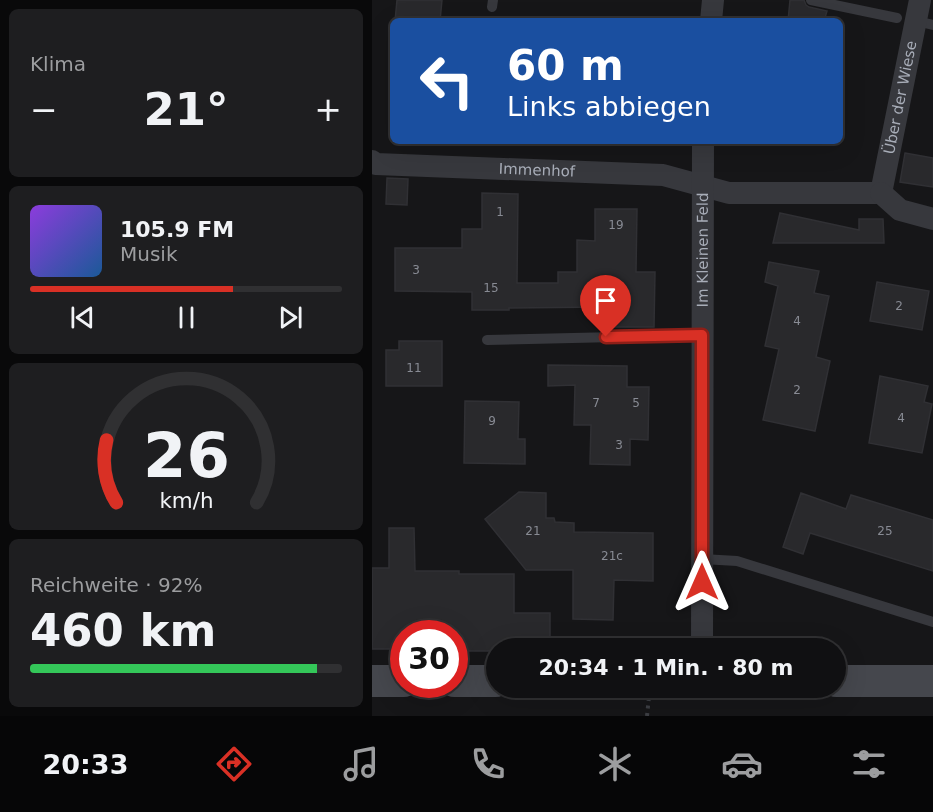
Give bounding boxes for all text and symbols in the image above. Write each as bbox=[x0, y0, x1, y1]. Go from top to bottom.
street label: Über der Wiese bbox=[879, 39, 921, 156]
text: 60 m bbox=[507, 41, 624, 90]
icon: left bbox=[408, 42, 486, 120]
text: Klima bbox=[30, 52, 86, 76]
text: 21° bbox=[143, 83, 229, 136]
text: − bbox=[30, 90, 58, 129]
text: + bbox=[314, 90, 342, 129]
text: Links abbiegen bbox=[507, 91, 711, 122]
street label: Immenhof bbox=[498, 160, 576, 181]
street label: Im Kleinen Feld bbox=[694, 192, 712, 308]
house number: 1 bbox=[496, 205, 504, 219]
text: 105.9 FM bbox=[120, 217, 234, 242]
house number: 19 bbox=[608, 218, 624, 232]
text: Musik bbox=[120, 242, 178, 266]
house number: 3 bbox=[412, 263, 420, 277]
pin bbox=[580, 275, 631, 337]
house number: 15 bbox=[483, 281, 499, 295]
icon: arrive bbox=[589, 284, 622, 317]
house number: 2 bbox=[895, 299, 903, 313]
icon: previous bbox=[66, 301, 99, 334]
icon: pause bbox=[170, 301, 203, 334]
icon: next bbox=[274, 301, 307, 334]
house number: 4 bbox=[793, 314, 801, 328]
house number: 11 bbox=[406, 361, 422, 375]
house number: 2 bbox=[793, 383, 801, 397]
house number: 7 bbox=[592, 396, 600, 410]
house number: 5 bbox=[632, 396, 640, 410]
house number: 4 bbox=[897, 411, 905, 425]
house number: 9 bbox=[488, 414, 496, 428]
text: 26 bbox=[143, 420, 229, 493]
house number: 3 bbox=[615, 438, 623, 452]
text: km/h bbox=[159, 489, 213, 514]
house number: 21 bbox=[525, 524, 541, 538]
house number: 25 bbox=[877, 524, 893, 538]
house number: 21c bbox=[601, 549, 623, 563]
position arrow bbox=[670, 550, 734, 614]
text: Reichweite · 92% bbox=[30, 573, 202, 597]
text: 460 km bbox=[30, 604, 216, 657]
speed limit sign: 30 bbox=[390, 620, 468, 698]
text: 20:34 · 1 Min. · 80 m bbox=[539, 655, 794, 680]
icon: directions bbox=[213, 743, 255, 785]
icon: music bbox=[340, 743, 382, 785]
icon: phone bbox=[467, 743, 509, 785]
icon: climate bbox=[594, 743, 636, 785]
icon: car bbox=[721, 743, 763, 785]
icon: filters bbox=[848, 743, 890, 785]
text: 20:33 bbox=[43, 749, 128, 780]

